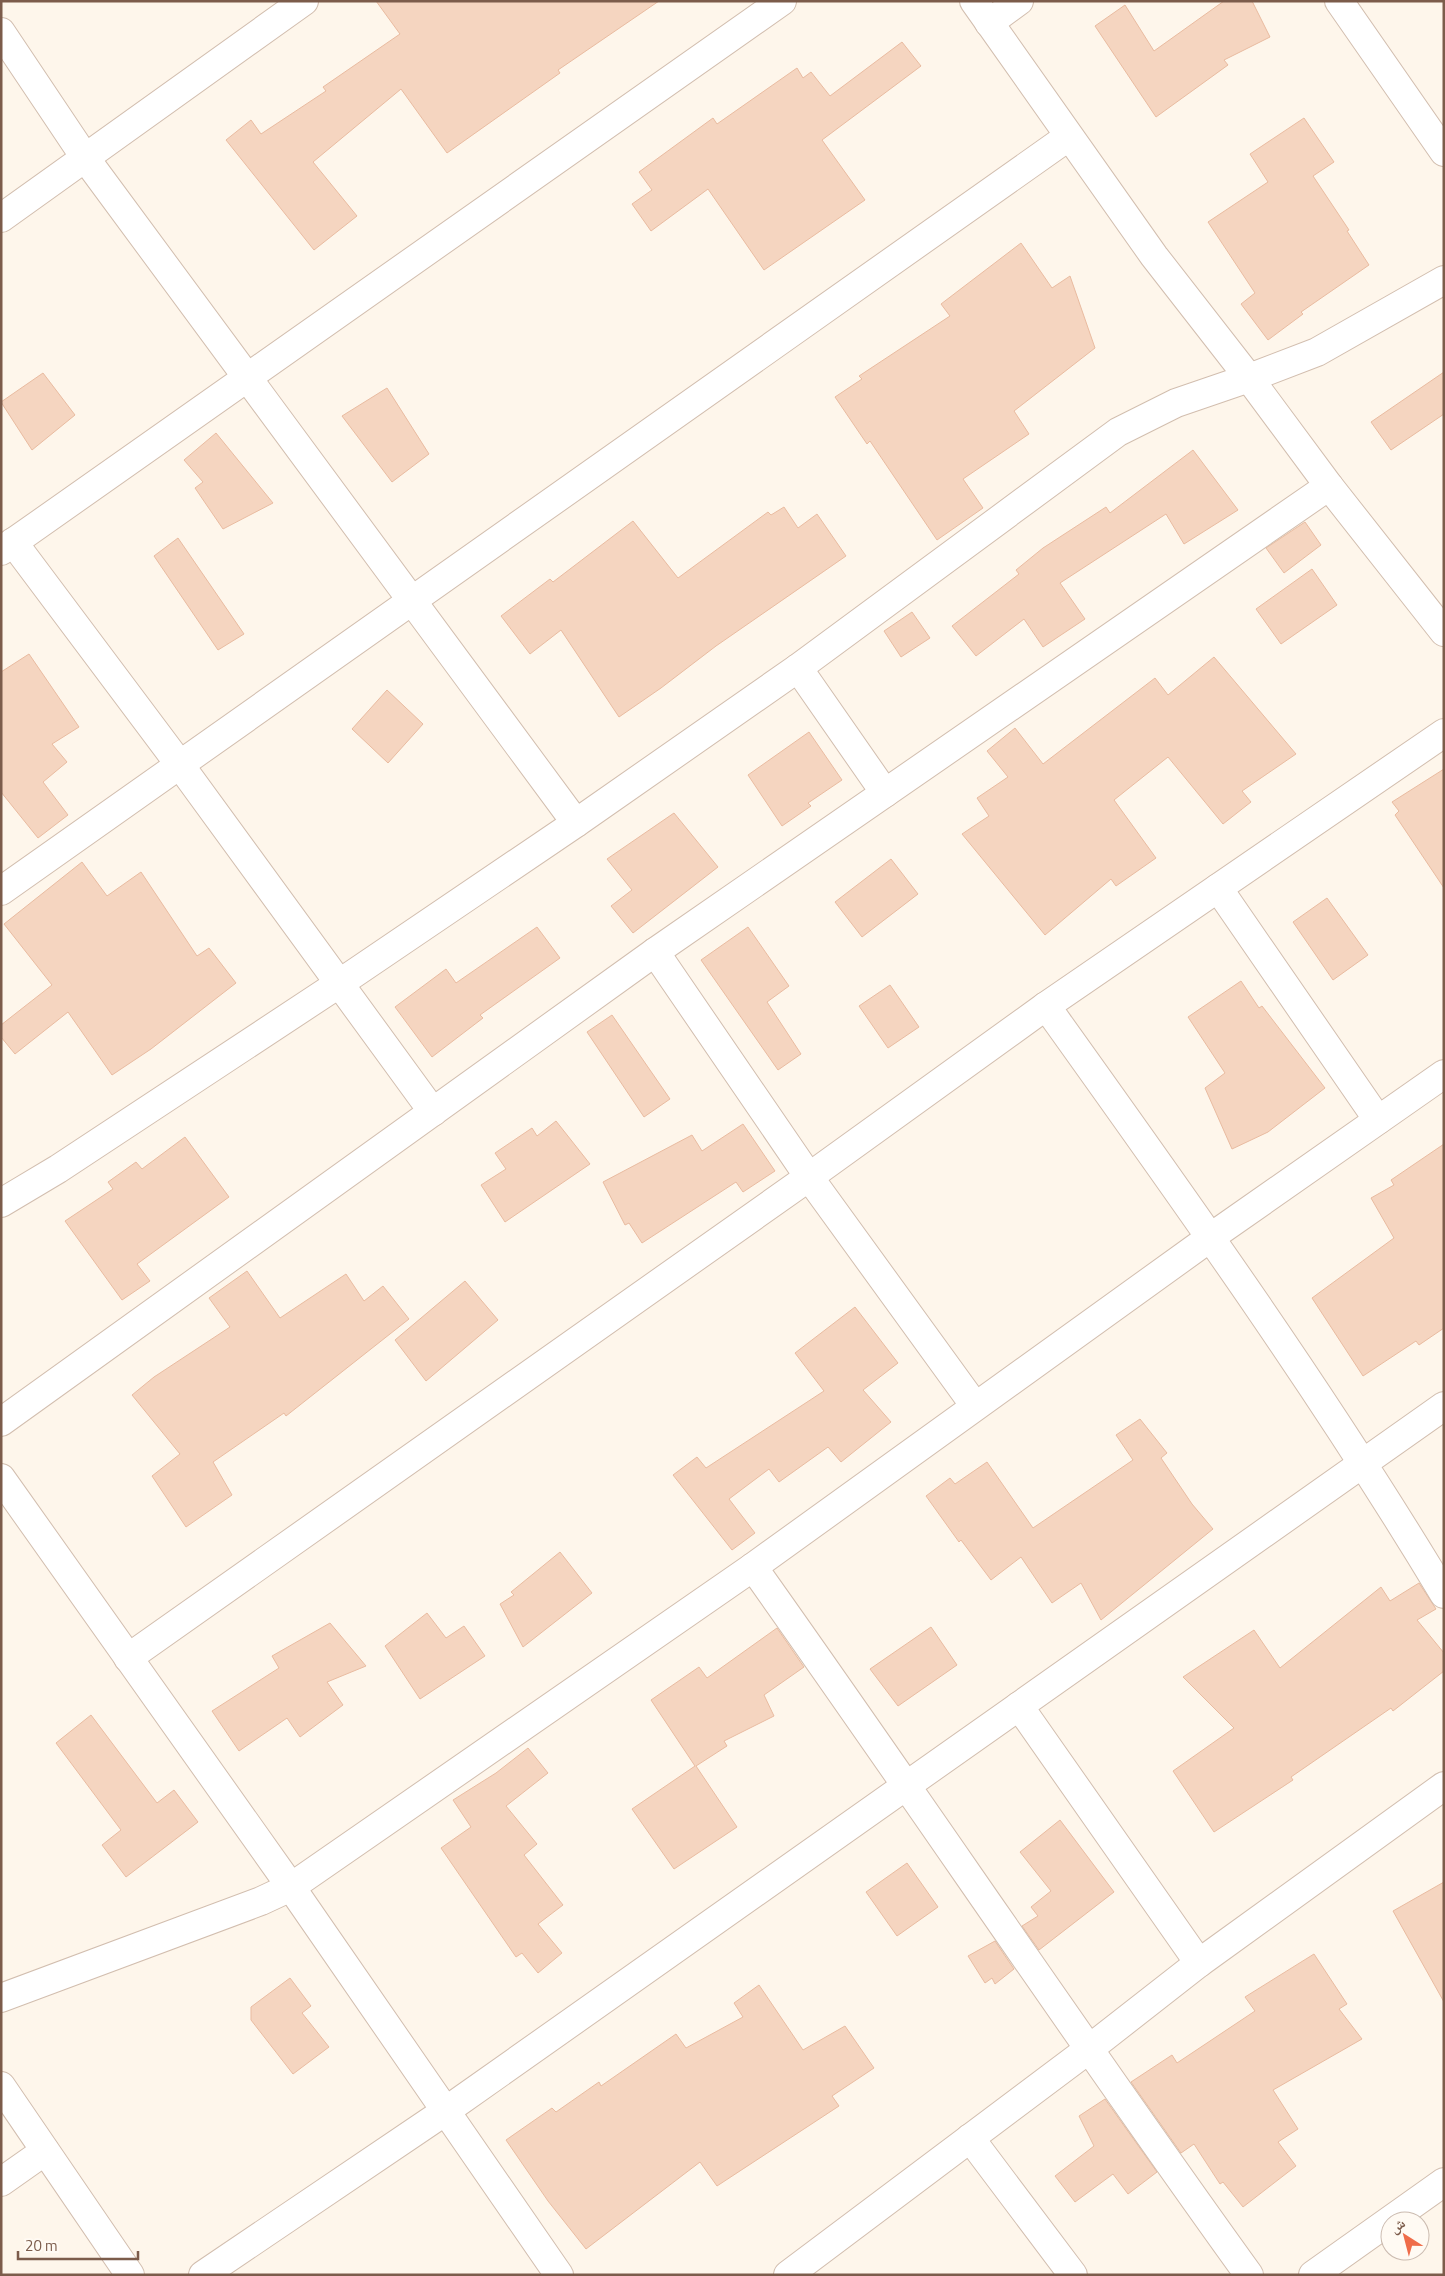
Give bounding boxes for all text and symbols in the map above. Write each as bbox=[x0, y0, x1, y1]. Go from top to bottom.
north arrow bbox=[1380, 2211, 1430, 2261]
text: ش bbox=[1385, 2212, 1409, 2238]
scale bar bbox=[18, 2228, 138, 2260]
text: 20 m bbox=[25, 2234, 58, 2257]

